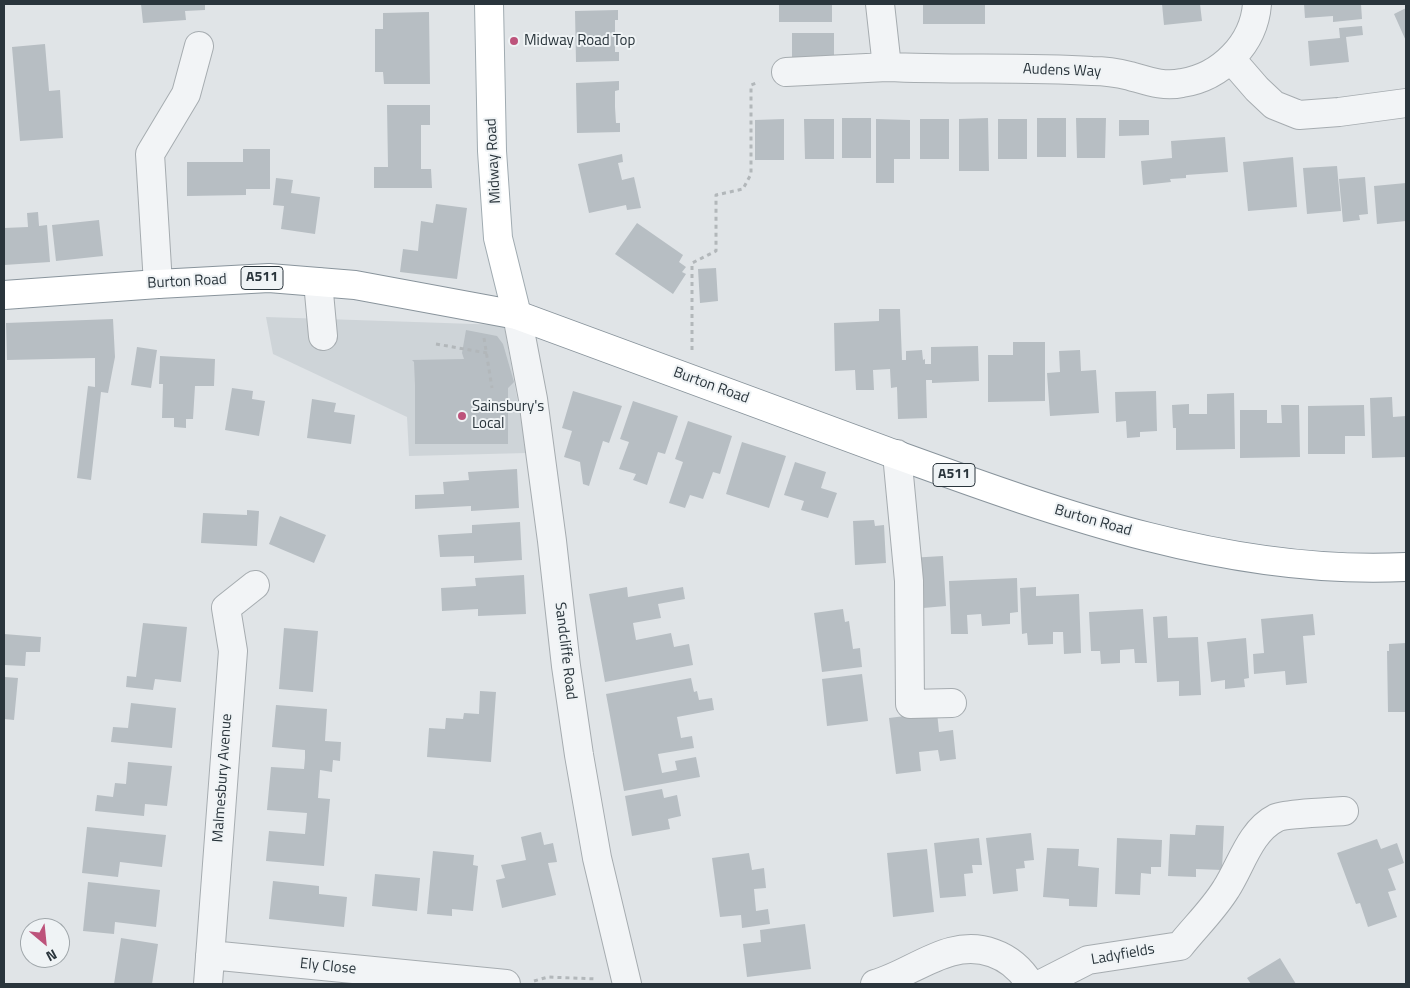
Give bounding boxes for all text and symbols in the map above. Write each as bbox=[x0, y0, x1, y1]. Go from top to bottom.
place label: Midway Road Top bbox=[524, 32, 635, 50]
marker: Midway Road Top bbox=[508, 35, 520, 47]
street label: Audens Way bbox=[1022, 61, 1102, 81]
street label: Midway Road bbox=[483, 118, 505, 204]
road number: A511 bbox=[241, 266, 283, 290]
street label: Burton Road bbox=[147, 271, 227, 293]
street label: Burton Road bbox=[671, 364, 751, 408]
place label: Sainsbury's Local bbox=[472, 398, 544, 433]
marker: Sainsbury's Local bbox=[456, 410, 468, 422]
road number: A511 bbox=[933, 464, 975, 486]
street label: Burton Road bbox=[1052, 501, 1134, 541]
street label: Sandcliffe Road bbox=[550, 601, 580, 701]
street label: Malmesbury Avenue bbox=[210, 713, 236, 843]
north arrow bbox=[20, 918, 70, 968]
street label: Ladyfields bbox=[1090, 941, 1156, 969]
text: N bbox=[43, 944, 61, 967]
street label: Ely Close bbox=[299, 955, 357, 979]

